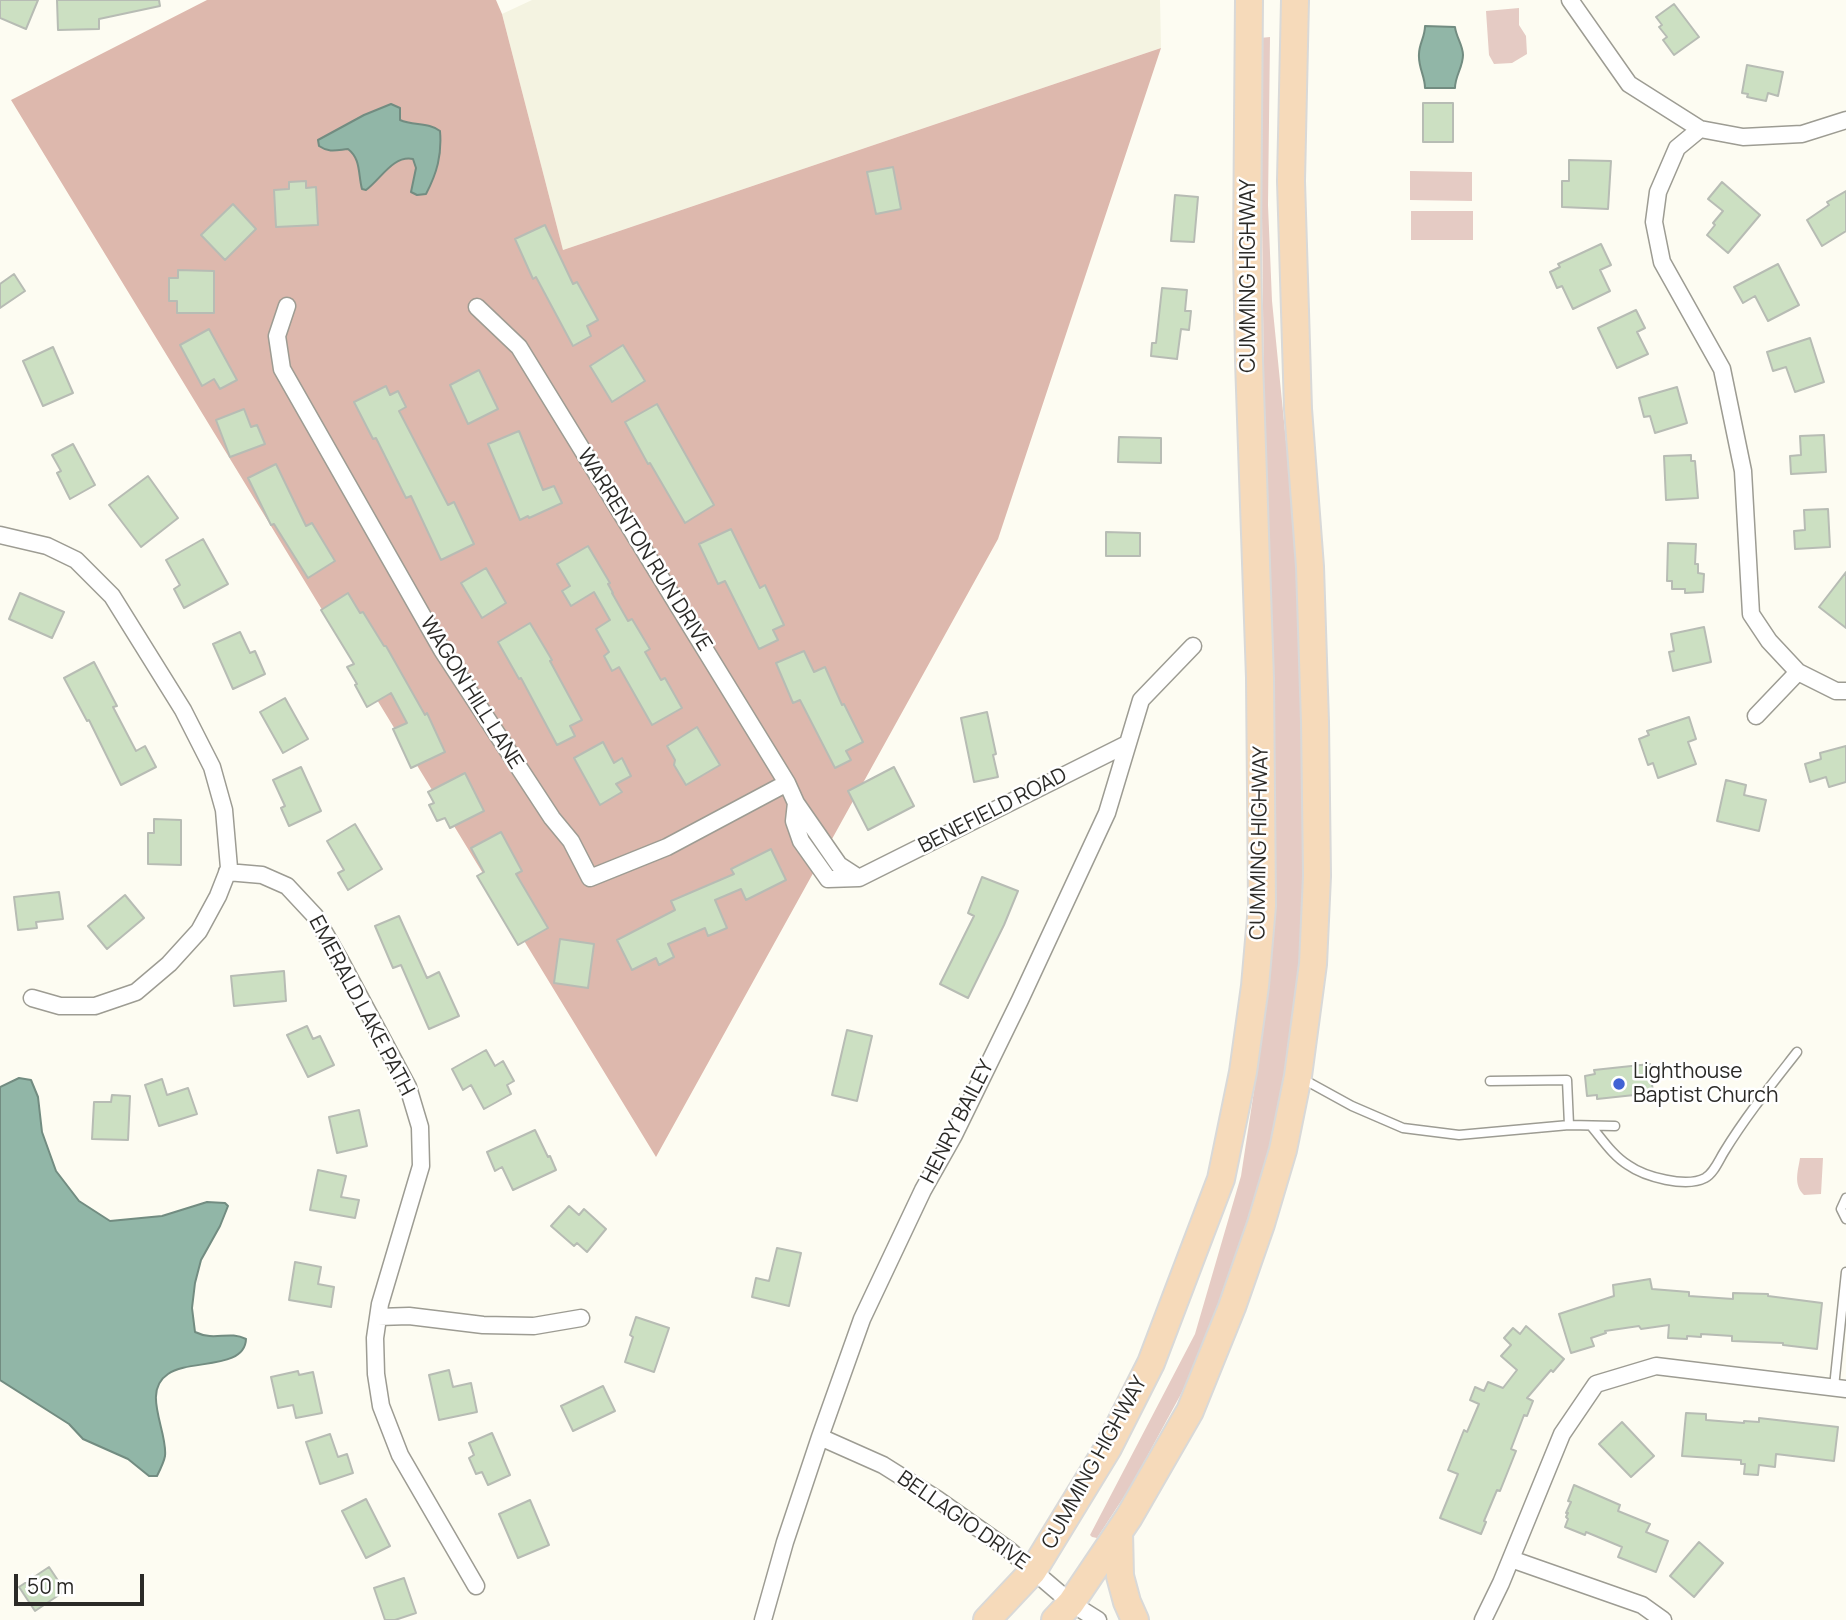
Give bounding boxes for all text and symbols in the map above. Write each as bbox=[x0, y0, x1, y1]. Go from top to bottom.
street label: CUMMING HIGHWAY bbox=[1236, 179, 1262, 373]
street label: WARRENTON RUN DRIVE bbox=[571, 444, 717, 656]
street label: WAGON HILL LANE bbox=[414, 612, 528, 774]
street label: CUMMING HIGHWAY bbox=[1246, 746, 1274, 940]
street label: BENEFIELD ROAD bbox=[915, 763, 1071, 859]
street label: EMERALD LAKE PATH bbox=[303, 912, 419, 1100]
street label: HENRY BAILEY bbox=[916, 1056, 1000, 1188]
place label: Lighthouse Baptist Church bbox=[1633, 1059, 1778, 1109]
marker: Lighthouse Baptist Church bbox=[1611, 1076, 1627, 1092]
street label: CUMMING HIGHWAY bbox=[1037, 1372, 1153, 1554]
street label: BELLAGIO DRIVE bbox=[892, 1466, 1034, 1576]
scale bar bbox=[18, 1560, 147, 1604]
text: 50 m bbox=[27, 1572, 74, 1600]

